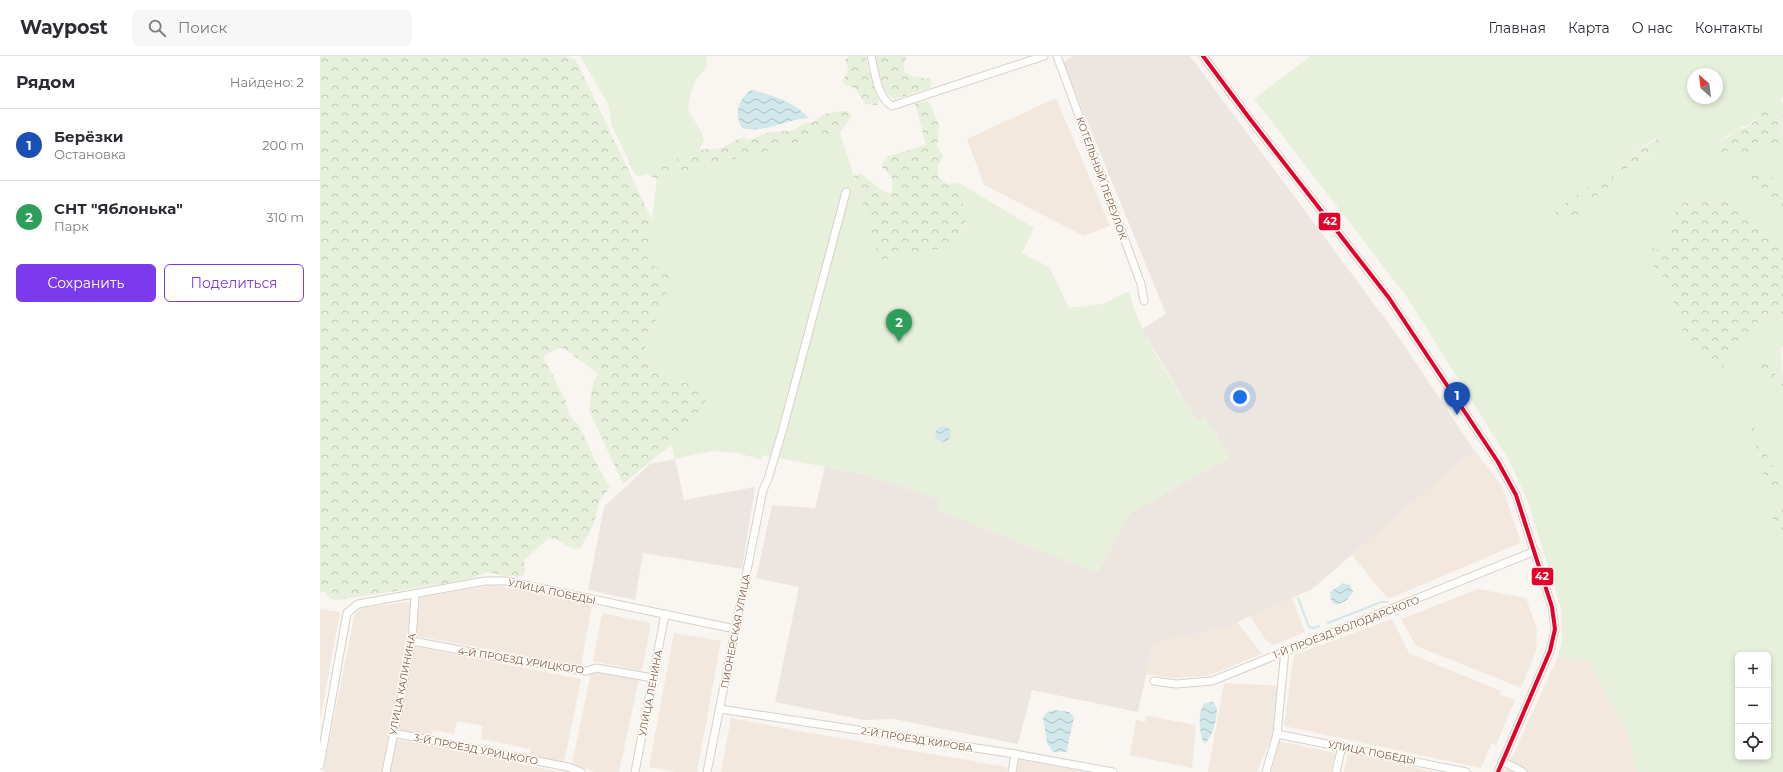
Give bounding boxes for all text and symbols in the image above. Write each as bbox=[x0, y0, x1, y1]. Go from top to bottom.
search box bbox=[132, 10, 412, 46]
text: Waypost bbox=[20, 16, 108, 39]
icon: search bbox=[146, 17, 168, 39]
text: Поиск bbox=[178, 18, 227, 37]
text: Главная bbox=[1488, 19, 1546, 37]
text: Карта bbox=[1568, 19, 1610, 37]
text: О нас bbox=[1632, 19, 1673, 37]
text: Контакты bbox=[1695, 19, 1763, 37]
north arrow bbox=[1687, 68, 1723, 104]
text: Рядом bbox=[16, 72, 75, 92]
text: Найдено: 2 bbox=[230, 74, 304, 90]
street label: КОТЕЛЬНЫЙ ПЕРЕУЛОК bbox=[1073, 115, 1130, 241]
text: Берёзки bbox=[54, 127, 123, 146]
text: 1 bbox=[26, 137, 32, 153]
text: 200 m bbox=[262, 137, 304, 153]
text: Остановка bbox=[54, 146, 126, 162]
text: СНТ "Яблонька" bbox=[54, 199, 183, 218]
text: 2 bbox=[25, 209, 33, 225]
text: 310 m bbox=[266, 209, 304, 225]
line badge: 42 bbox=[1318, 212, 1341, 231]
text: 42 bbox=[1323, 214, 1338, 228]
text: Парк bbox=[54, 218, 89, 234]
button: Сохранить bbox=[16, 264, 156, 302]
button: Поделиться bbox=[164, 264, 304, 302]
pin: 2 bbox=[886, 309, 912, 342]
pin: 1 bbox=[1444, 382, 1470, 415]
your location bbox=[1230, 387, 1250, 407]
line badge: 42 bbox=[1531, 567, 1554, 586]
text: 42 bbox=[1535, 569, 1550, 583]
street label: ПИОНЕРСКАЯ УЛИЦА bbox=[718, 572, 753, 689]
street label: УЛИЦА ПОБЕДЫ bbox=[507, 576, 597, 607]
street label: 1-Й ПРОЕЗД ВОЛОДАРСКОГО bbox=[1271, 593, 1421, 661]
street label: УЛИЦА КАЛИНИНА bbox=[386, 632, 419, 736]
street label: 4-Й ПРОЕЗД УРИЦКОГО bbox=[457, 644, 585, 677]
street label: УЛИЦА ЛЕНИНА bbox=[636, 648, 665, 737]
map controls bbox=[1735, 652, 1771, 760]
button: + bbox=[1735, 652, 1771, 688]
button: − bbox=[1735, 688, 1771, 724]
street label: 2-Й ПРОЕЗД КИРОВА bbox=[860, 724, 974, 755]
button: locate bbox=[1735, 724, 1771, 760]
street label: 3-Й ПРОЕЗД УРИЦКОГО bbox=[413, 731, 539, 768]
street label: УЛИЦА ПОБЕДЫ bbox=[1327, 738, 1417, 767]

